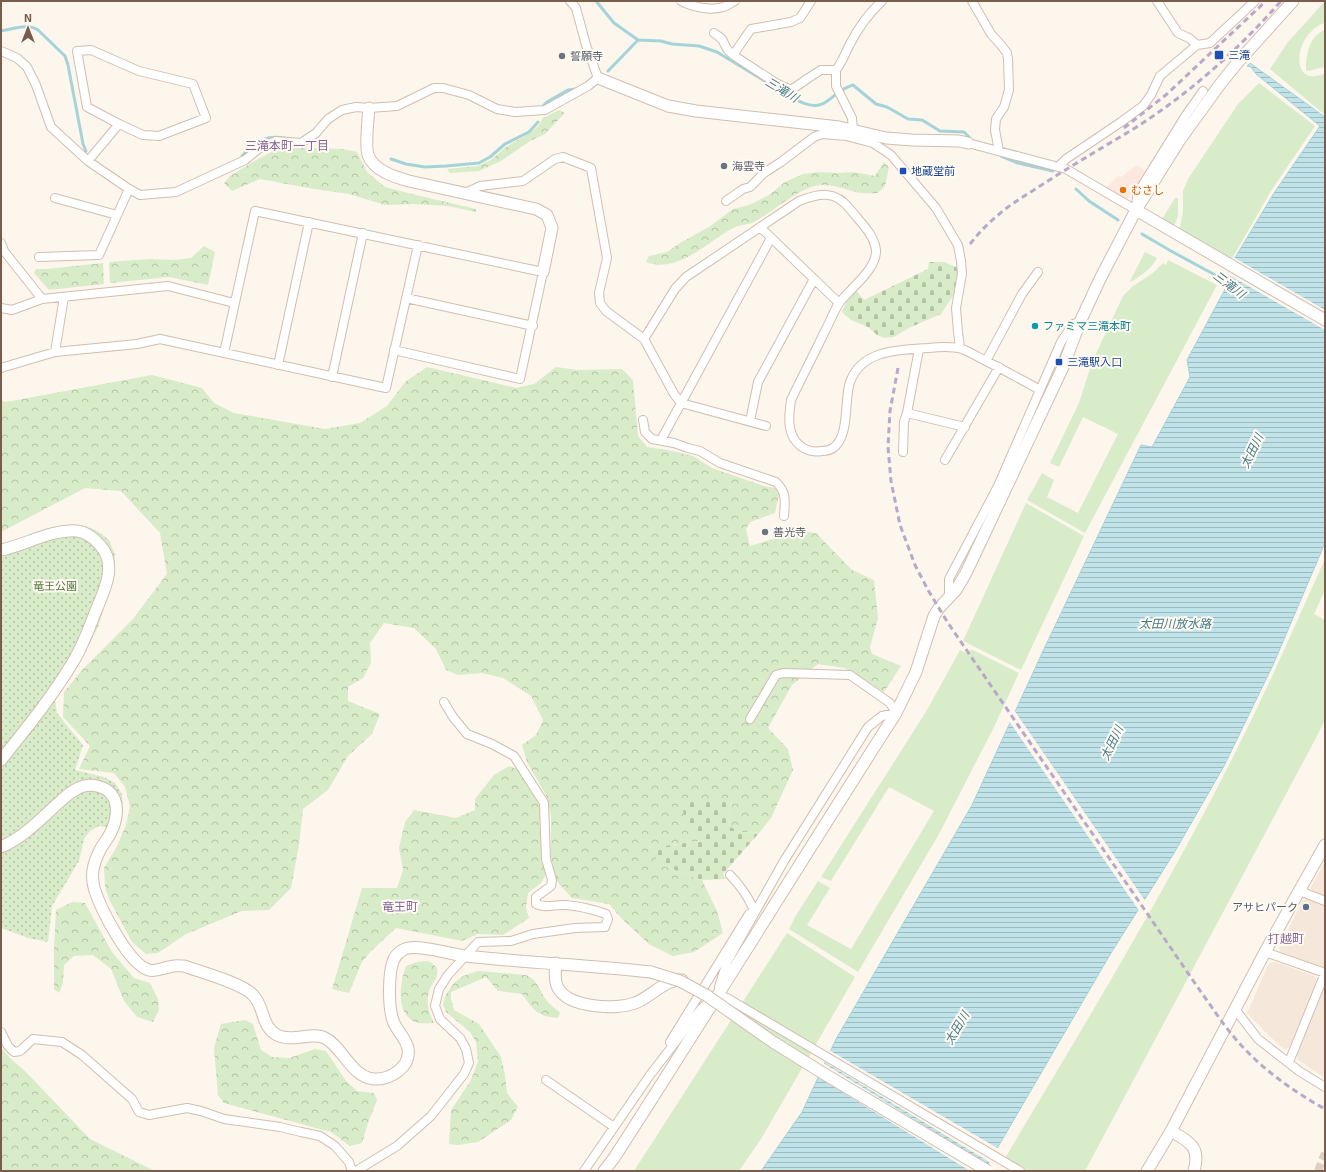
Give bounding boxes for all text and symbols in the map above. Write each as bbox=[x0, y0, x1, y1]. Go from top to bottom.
north arrow bbox=[8, 8, 48, 48]
text: N bbox=[24, 11, 32, 24]
place label: 三滝 bbox=[1228, 48, 1250, 61]
place label: 誓願寺 bbox=[570, 49, 603, 62]
marker: 三滝 bbox=[1213, 49, 1225, 61]
marker: 誓願寺 bbox=[557, 51, 567, 61]
water label: 三滝川 bbox=[763, 74, 803, 105]
district label: 三滝本町一丁目 bbox=[245, 138, 329, 152]
place label: 海雲寺 bbox=[732, 159, 765, 172]
marker: 海雲寺 bbox=[719, 161, 729, 171]
place label: 地蔵堂前 bbox=[911, 164, 955, 177]
marker: 地蔵堂前 bbox=[898, 166, 908, 176]
place label: むさし bbox=[1131, 183, 1164, 196]
marker: むさし bbox=[1118, 185, 1128, 195]
water label: 三滝川 bbox=[1211, 268, 1250, 302]
place label: ファミマ三滝本町 bbox=[1043, 319, 1131, 332]
marker: ファミマ三滝本町 bbox=[1030, 321, 1040, 331]
place label: 三滝駅入口 bbox=[1067, 355, 1122, 368]
marker: 三滝駅入口 bbox=[1054, 357, 1064, 367]
water label: 太田川 bbox=[1237, 430, 1266, 470]
place label: 善光寺 bbox=[773, 525, 806, 538]
marker: 善光寺 bbox=[760, 527, 770, 537]
park label: 竜王公園 bbox=[33, 579, 77, 592]
water label: 太田川放水路 bbox=[1139, 616, 1212, 630]
water label: 太田川 bbox=[1097, 722, 1126, 762]
district label: 竜王町 bbox=[382, 899, 418, 913]
place label: アサヒパーク bbox=[1232, 900, 1298, 913]
marker: アサヒパーク bbox=[1301, 902, 1311, 912]
district label: 打越町 bbox=[1268, 931, 1304, 945]
water label: 太田川 bbox=[941, 1007, 972, 1047]

